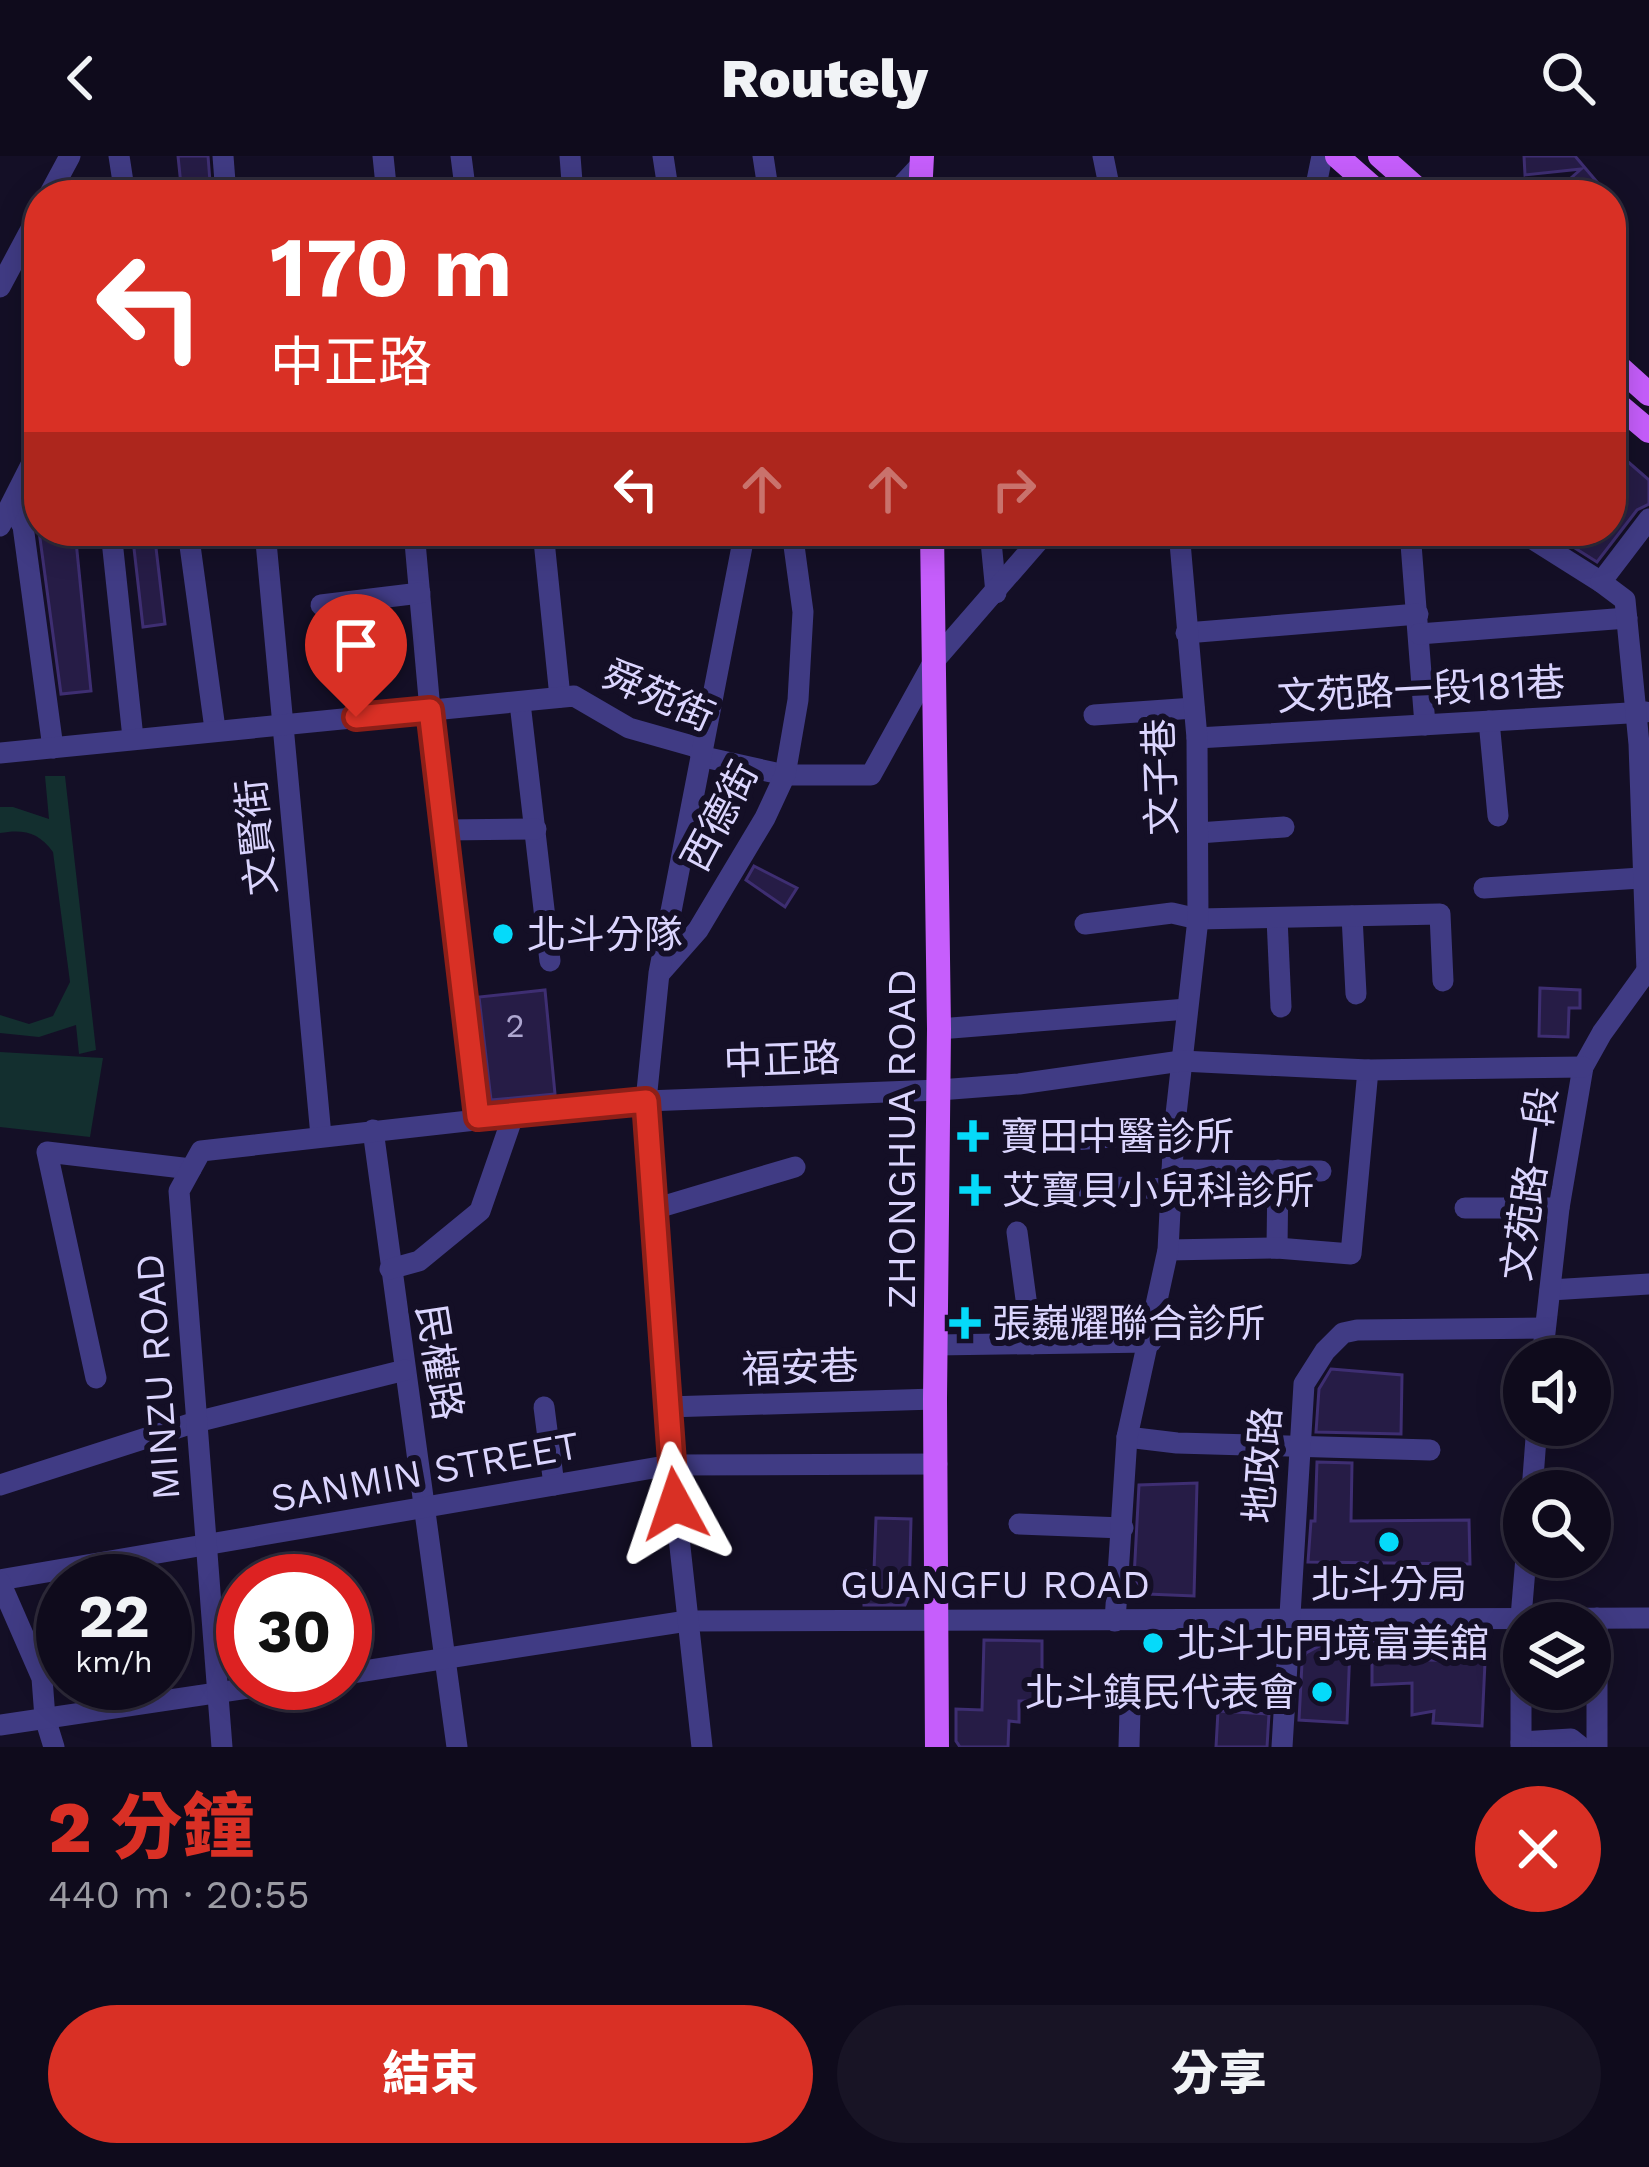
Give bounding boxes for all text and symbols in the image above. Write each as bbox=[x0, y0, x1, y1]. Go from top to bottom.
icon: back bbox=[48, 45, 114, 111]
icon: search bbox=[1535, 45, 1601, 111]
text: Routely bbox=[721, 47, 928, 110]
text: 170 m bbox=[270, 218, 512, 316]
icon: left bbox=[72, 228, 228, 384]
text: 中正路 bbox=[270, 331, 432, 394]
icon: left bbox=[603, 456, 669, 522]
icon: ahead bbox=[729, 456, 795, 522]
icon: ahead bbox=[855, 456, 921, 522]
icon: right bbox=[981, 456, 1047, 522]
pin bbox=[305, 594, 407, 717]
icon: arrive bbox=[323, 612, 389, 678]
street label: 舜苑街 bbox=[596, 651, 721, 740]
street label: 文苑路一段181巷 bbox=[1276, 659, 1566, 720]
street label: 文子巷 bbox=[1136, 718, 1185, 836]
street label: 西德街 bbox=[672, 754, 767, 878]
street label: 文賢街 bbox=[228, 776, 285, 897]
place label: 北斗分隊 bbox=[527, 912, 683, 957]
marker: 北斗分隊 bbox=[490, 921, 516, 947]
street label: ZHONGHUA ROAD bbox=[879, 969, 924, 1309]
house number: 2 bbox=[505, 1006, 525, 1045]
street label: 中正路 bbox=[723, 1035, 841, 1084]
street label: 文苑路一段 bbox=[1494, 1084, 1565, 1284]
place label: 寶田中醫診所 bbox=[1000, 1114, 1234, 1159]
marker: 寶田中醫診所 bbox=[957, 1120, 989, 1152]
place label: 艾寶貝小兒科診所 bbox=[1002, 1168, 1314, 1213]
marker: 艾寶貝小兒科診所 bbox=[959, 1174, 991, 1206]
street label: MINZU ROAD bbox=[126, 1252, 189, 1502]
street label: 民權路 bbox=[408, 1301, 471, 1423]
place label: 張巍耀聯合診所 bbox=[992, 1301, 1265, 1346]
marker: 張巍耀聯合診所 bbox=[949, 1307, 981, 1339]
map controls bbox=[1503, 1338, 1611, 1710]
button: sound bbox=[1503, 1338, 1611, 1446]
street label: 福安巷 bbox=[741, 1343, 859, 1392]
street label: 地政路 bbox=[1236, 1405, 1289, 1525]
street label: SANMIN STREET bbox=[267, 1422, 583, 1521]
position arrow bbox=[612, 1441, 738, 1567]
button: search bbox=[1503, 1470, 1611, 1578]
marker: 北斗分局 bbox=[1376, 1529, 1402, 1555]
speed limit sign: 30 bbox=[216, 1554, 372, 1710]
street label: GUANGFU ROAD bbox=[840, 1562, 1150, 1607]
place label: 北斗分局 bbox=[1311, 1562, 1467, 1607]
text: 22 bbox=[78, 1581, 150, 1652]
button: layers bbox=[1503, 1602, 1611, 1710]
place label: 北斗北門境富美舘 bbox=[1177, 1621, 1489, 1666]
marker: 北斗北門境富美舘 bbox=[1140, 1630, 1166, 1656]
text: km/h bbox=[75, 1644, 153, 1679]
place label: 北斗鎮民代表會 bbox=[1025, 1670, 1298, 1715]
marker: 北斗鎮民代表會 bbox=[1309, 1679, 1335, 1705]
text: 2 分鐘 bbox=[48, 1785, 255, 1869]
button: close bbox=[1475, 1786, 1601, 1912]
text: 440 m · 20:55 bbox=[48, 1872, 310, 1917]
button: 結束 bbox=[48, 2005, 813, 2143]
button: 分享 bbox=[837, 2005, 1601, 2143]

